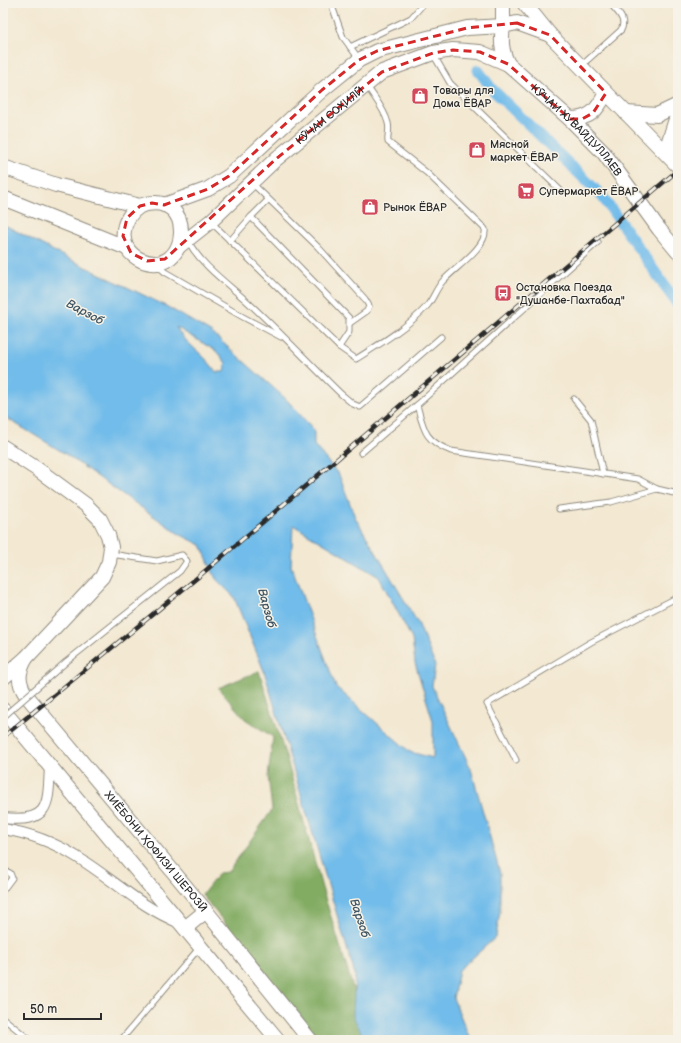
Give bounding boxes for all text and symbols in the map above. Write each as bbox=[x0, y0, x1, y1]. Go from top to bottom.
street label: КӮЧАИ ХУВАЙДУЛЛАЕВ bbox=[528, 82, 625, 179]
street label: КӮЧАИ СОҲИЛӢ bbox=[293, 84, 366, 147]
place label: Товары для Дома ЁВАР bbox=[433, 84, 494, 110]
shop icon: Товары для Дома ЁВАР bbox=[410, 86, 430, 106]
place label: Мясной маркет ЁВАР bbox=[490, 138, 558, 164]
shop icon: Мясной маркет ЁВАР bbox=[467, 140, 487, 160]
supermarket icon: Супермаркет ЁВАР bbox=[516, 181, 536, 201]
place label: Супермаркет ЁВАР bbox=[539, 184, 638, 198]
shop icon: Рынок ЁВАР bbox=[360, 197, 380, 217]
place label: Рынок ЁВАР bbox=[383, 200, 447, 214]
place label: Остановка Поезда "Душанбе-Пахтабад" bbox=[516, 281, 625, 307]
bus stop icon: Остановка Поезда "Душанбе-Пахтабад" bbox=[493, 283, 513, 303]
water label: Варзоб bbox=[64, 296, 106, 329]
water label: Варзоб bbox=[254, 587, 279, 630]
street label: ХИЁБОНИ ҲОФИЗИ ШЕРОЗӢ bbox=[102, 789, 210, 915]
water label: Варзоб bbox=[346, 897, 373, 940]
scale bar bbox=[24, 995, 101, 1021]
text: 50 m bbox=[30, 1002, 57, 1017]

